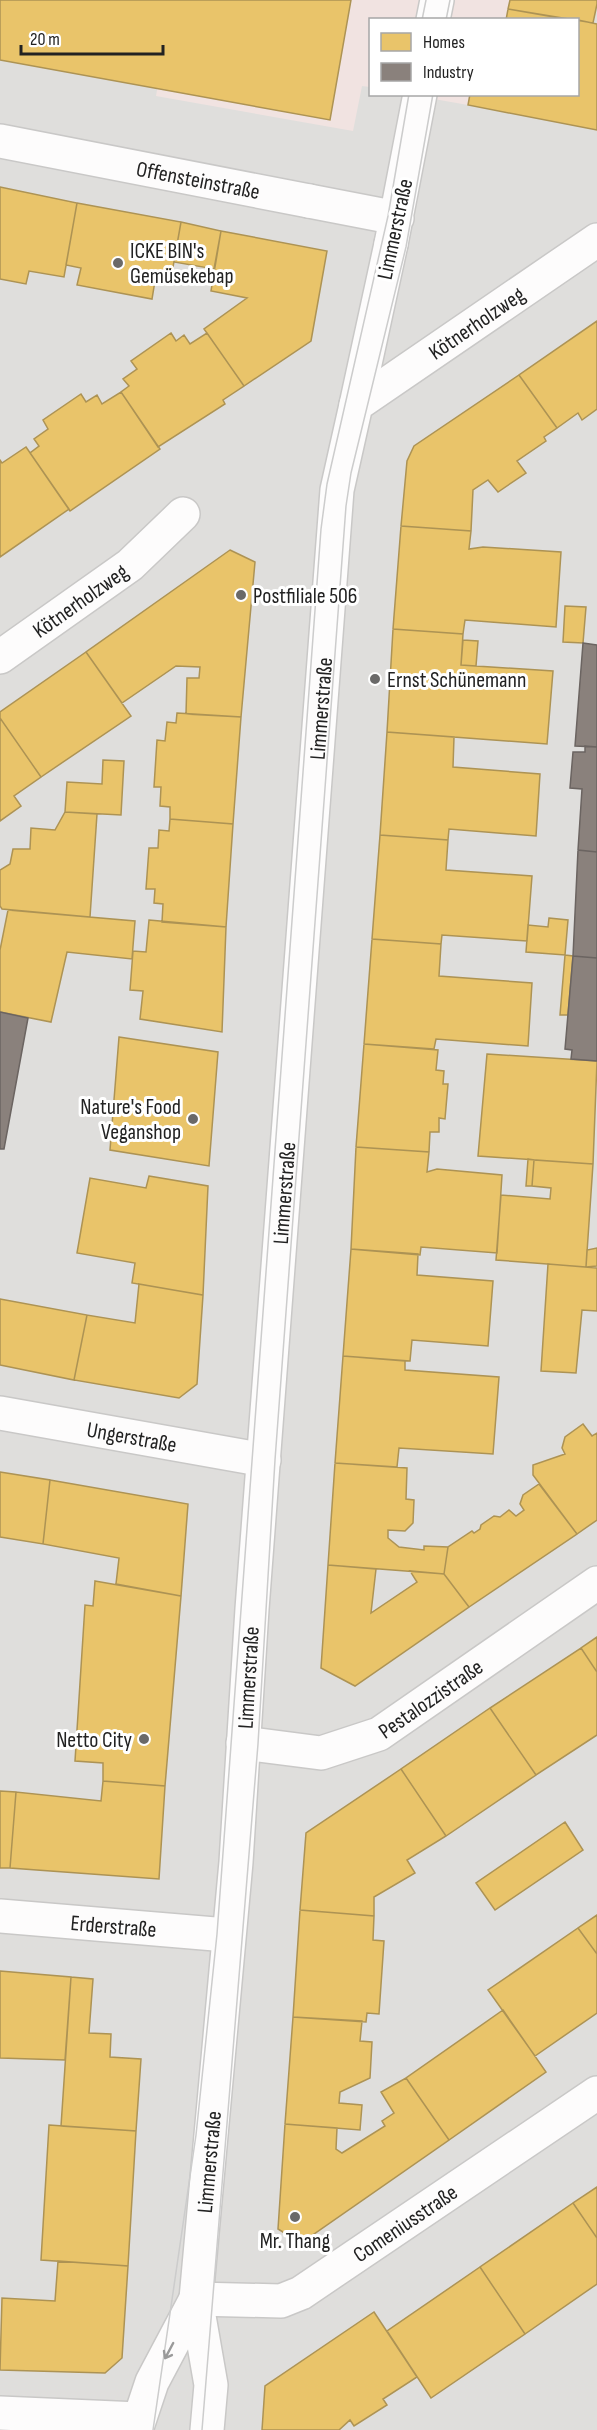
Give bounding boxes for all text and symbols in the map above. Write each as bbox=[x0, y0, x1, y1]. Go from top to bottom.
scale bar bbox=[21, 18, 164, 56]
legend bbox=[369, 18, 579, 96]
text: 20 m bbox=[30, 29, 60, 50]
text: Homes bbox=[423, 32, 465, 53]
text: Industry bbox=[423, 62, 474, 83]
street label: Offensteinstraße bbox=[134, 156, 262, 206]
street label: Limmerstraße bbox=[372, 176, 419, 282]
place label: ICKE BIN's Gemüsekebap bbox=[130, 238, 234, 290]
marker: ICKE BIN's Gemüsekebap bbox=[111, 256, 125, 270]
street label: Kötnerholzweg bbox=[424, 281, 531, 366]
street label: Kötnerholzweg bbox=[28, 559, 134, 645]
place label: Postfiliale 506 bbox=[253, 583, 357, 610]
marker: Postfiliale 506 bbox=[234, 588, 248, 602]
street label: Limmerstraße bbox=[305, 656, 339, 761]
place label: Ernst Schünemann bbox=[387, 667, 526, 694]
marker: Ernst Schünemann bbox=[368, 672, 382, 686]
place label: Nature's Food Veganshop bbox=[80, 1094, 181, 1146]
marker: Nature's Food Veganshop bbox=[186, 1112, 200, 1126]
street label: Limmerstraße bbox=[268, 1141, 302, 1245]
street label: Ungerstraße bbox=[84, 1417, 179, 1459]
street label: Limmerstraße bbox=[232, 1626, 266, 1730]
street label: Pestalozzistraße bbox=[374, 1654, 489, 1745]
place label: Netto City bbox=[56, 1727, 133, 1754]
marker: Netto City bbox=[137, 1732, 151, 1746]
street label: Erderstraße bbox=[69, 1910, 158, 1944]
street label: Limmerstraße bbox=[192, 2110, 228, 2214]
street label: Comeniusstraße bbox=[348, 2179, 463, 2269]
marker: Mr. Thang bbox=[288, 2210, 302, 2224]
place label: Mr. Thang bbox=[260, 2228, 331, 2255]
one-way arrow bbox=[163, 2341, 174, 2359]

